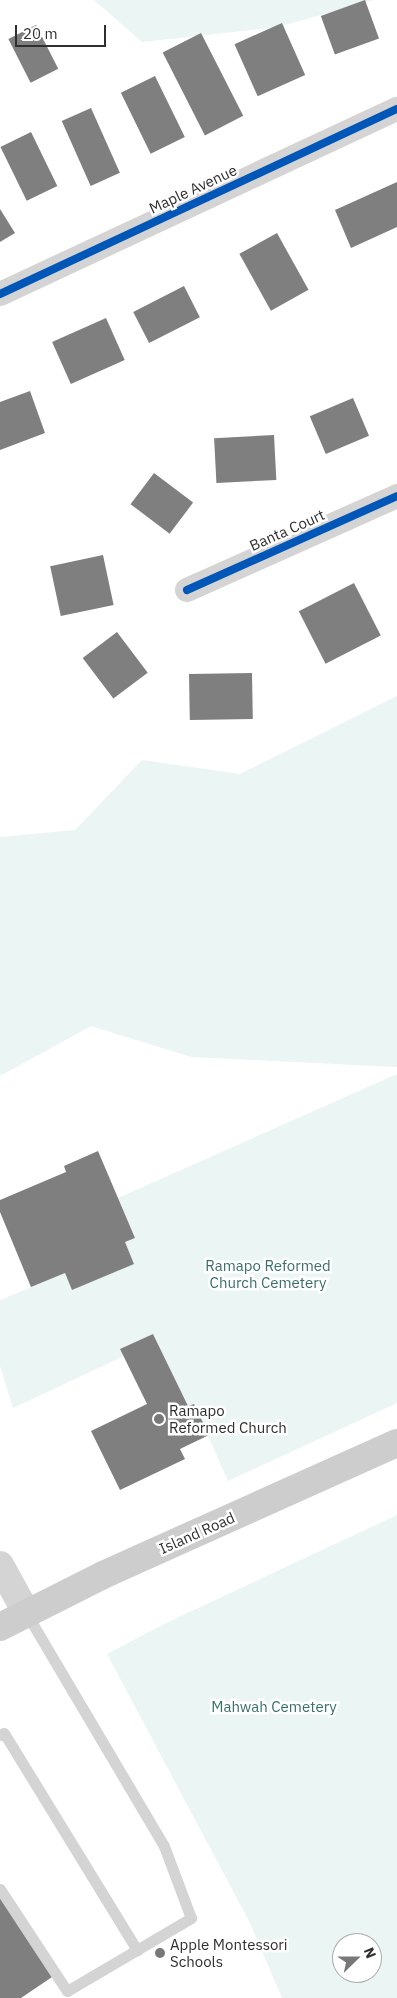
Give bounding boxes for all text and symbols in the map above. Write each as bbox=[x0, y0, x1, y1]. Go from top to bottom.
scale bar bbox=[18, 15, 109, 47]
text: 20 m bbox=[23, 24, 58, 43]
street label: Maple Avenue bbox=[146, 161, 240, 217]
street label: Banta Court bbox=[247, 505, 327, 555]
park label: Ramapo Reformed Church Cemetery bbox=[205, 1256, 331, 1291]
place label: Ramapo Reformed Church bbox=[169, 1401, 287, 1436]
marker: Ramapo Reformed Church bbox=[153, 1413, 165, 1425]
street label: Island Road bbox=[157, 1508, 237, 1558]
park label: Mahwah Cemetery bbox=[211, 1698, 337, 1716]
north arrow bbox=[332, 1933, 382, 1983]
place label: Apple Montessori Schools bbox=[170, 1935, 288, 1970]
text: N bbox=[360, 1945, 380, 1961]
marker: Apple Montessori Schools bbox=[154, 1947, 166, 1959]

